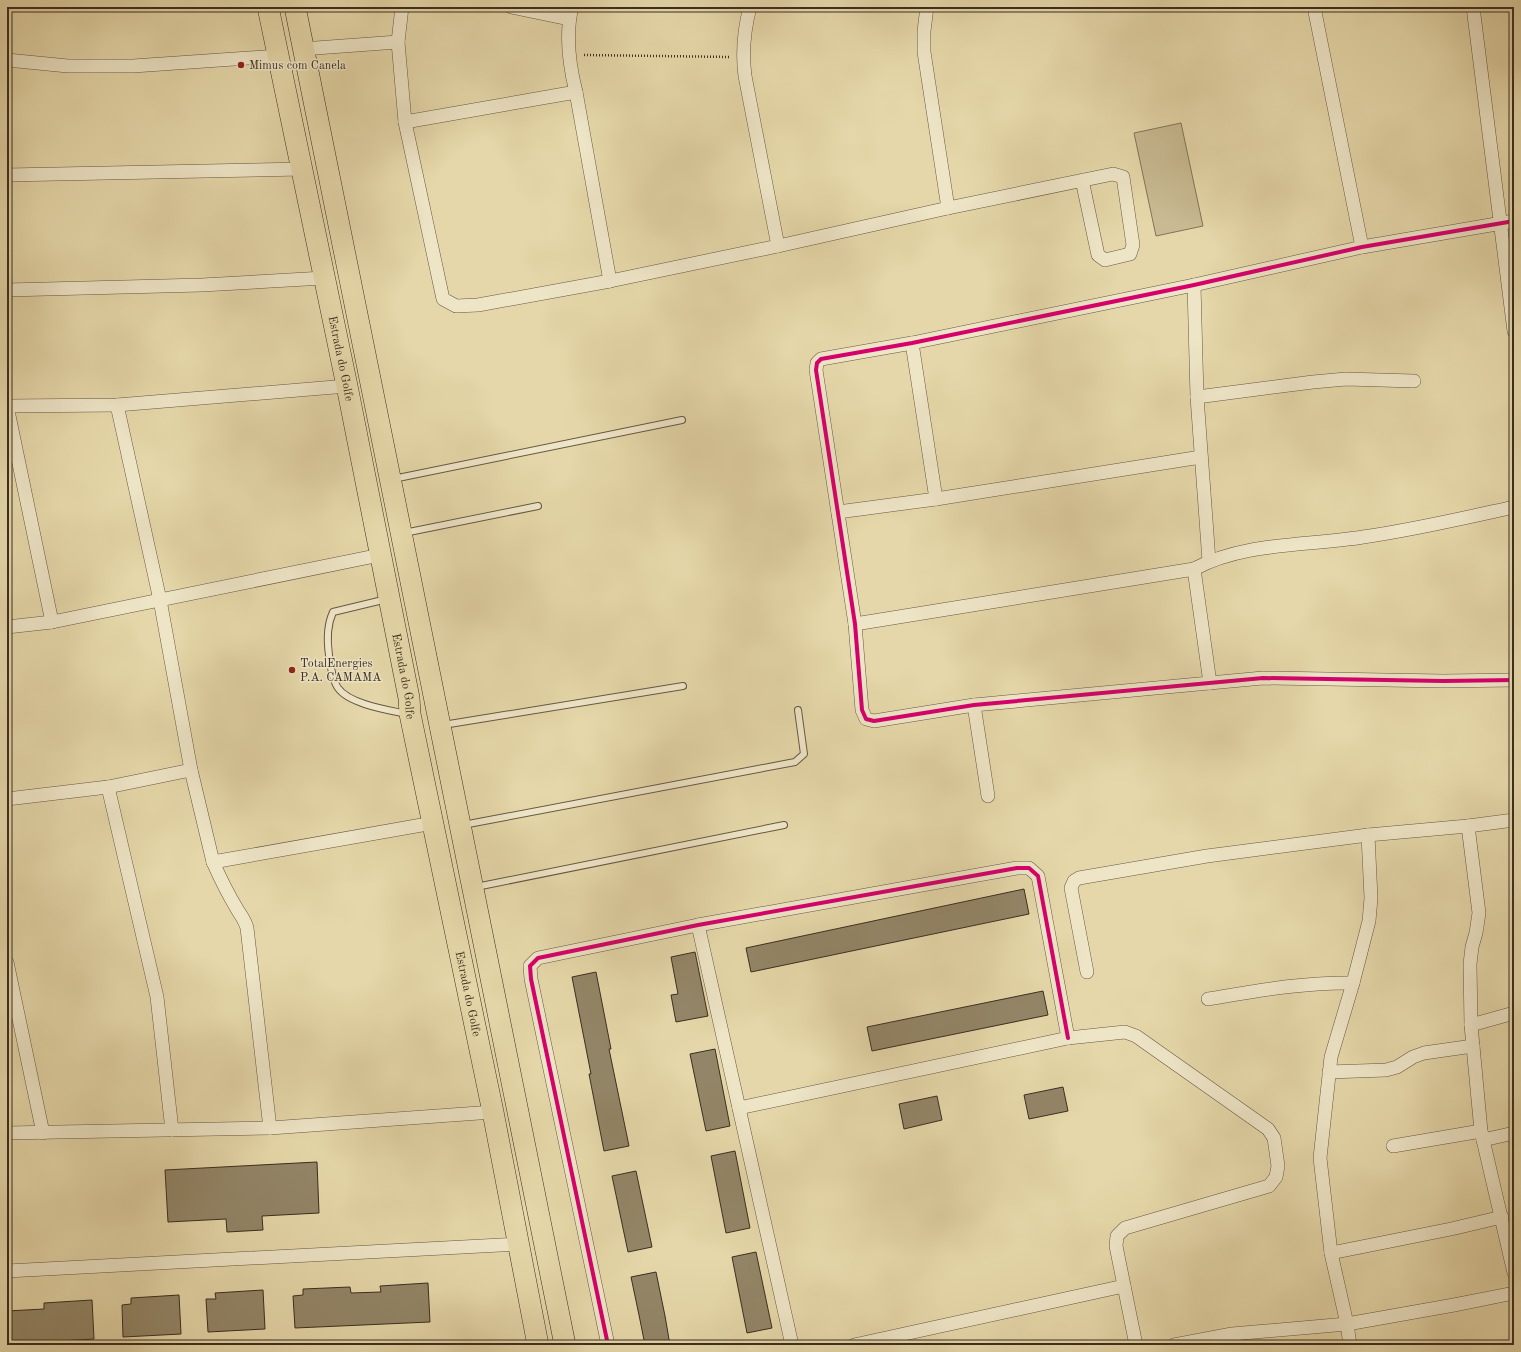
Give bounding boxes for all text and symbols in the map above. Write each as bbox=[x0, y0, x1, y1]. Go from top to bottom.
marker: Mimus com Canela bbox=[236, 60, 246, 70]
place label: Mimus com Canela bbox=[249, 60, 346, 72]
street label: Estrada do Golfe bbox=[326, 315, 355, 403]
street label: Estrada do Golfe bbox=[389, 633, 416, 721]
place label: TotalEnergies P.A. CAMAMA bbox=[300, 658, 381, 684]
marker: TotalEnergies P.A. CAMAMA bbox=[287, 665, 297, 675]
street label: Estrada do Golfe bbox=[453, 950, 482, 1038]

